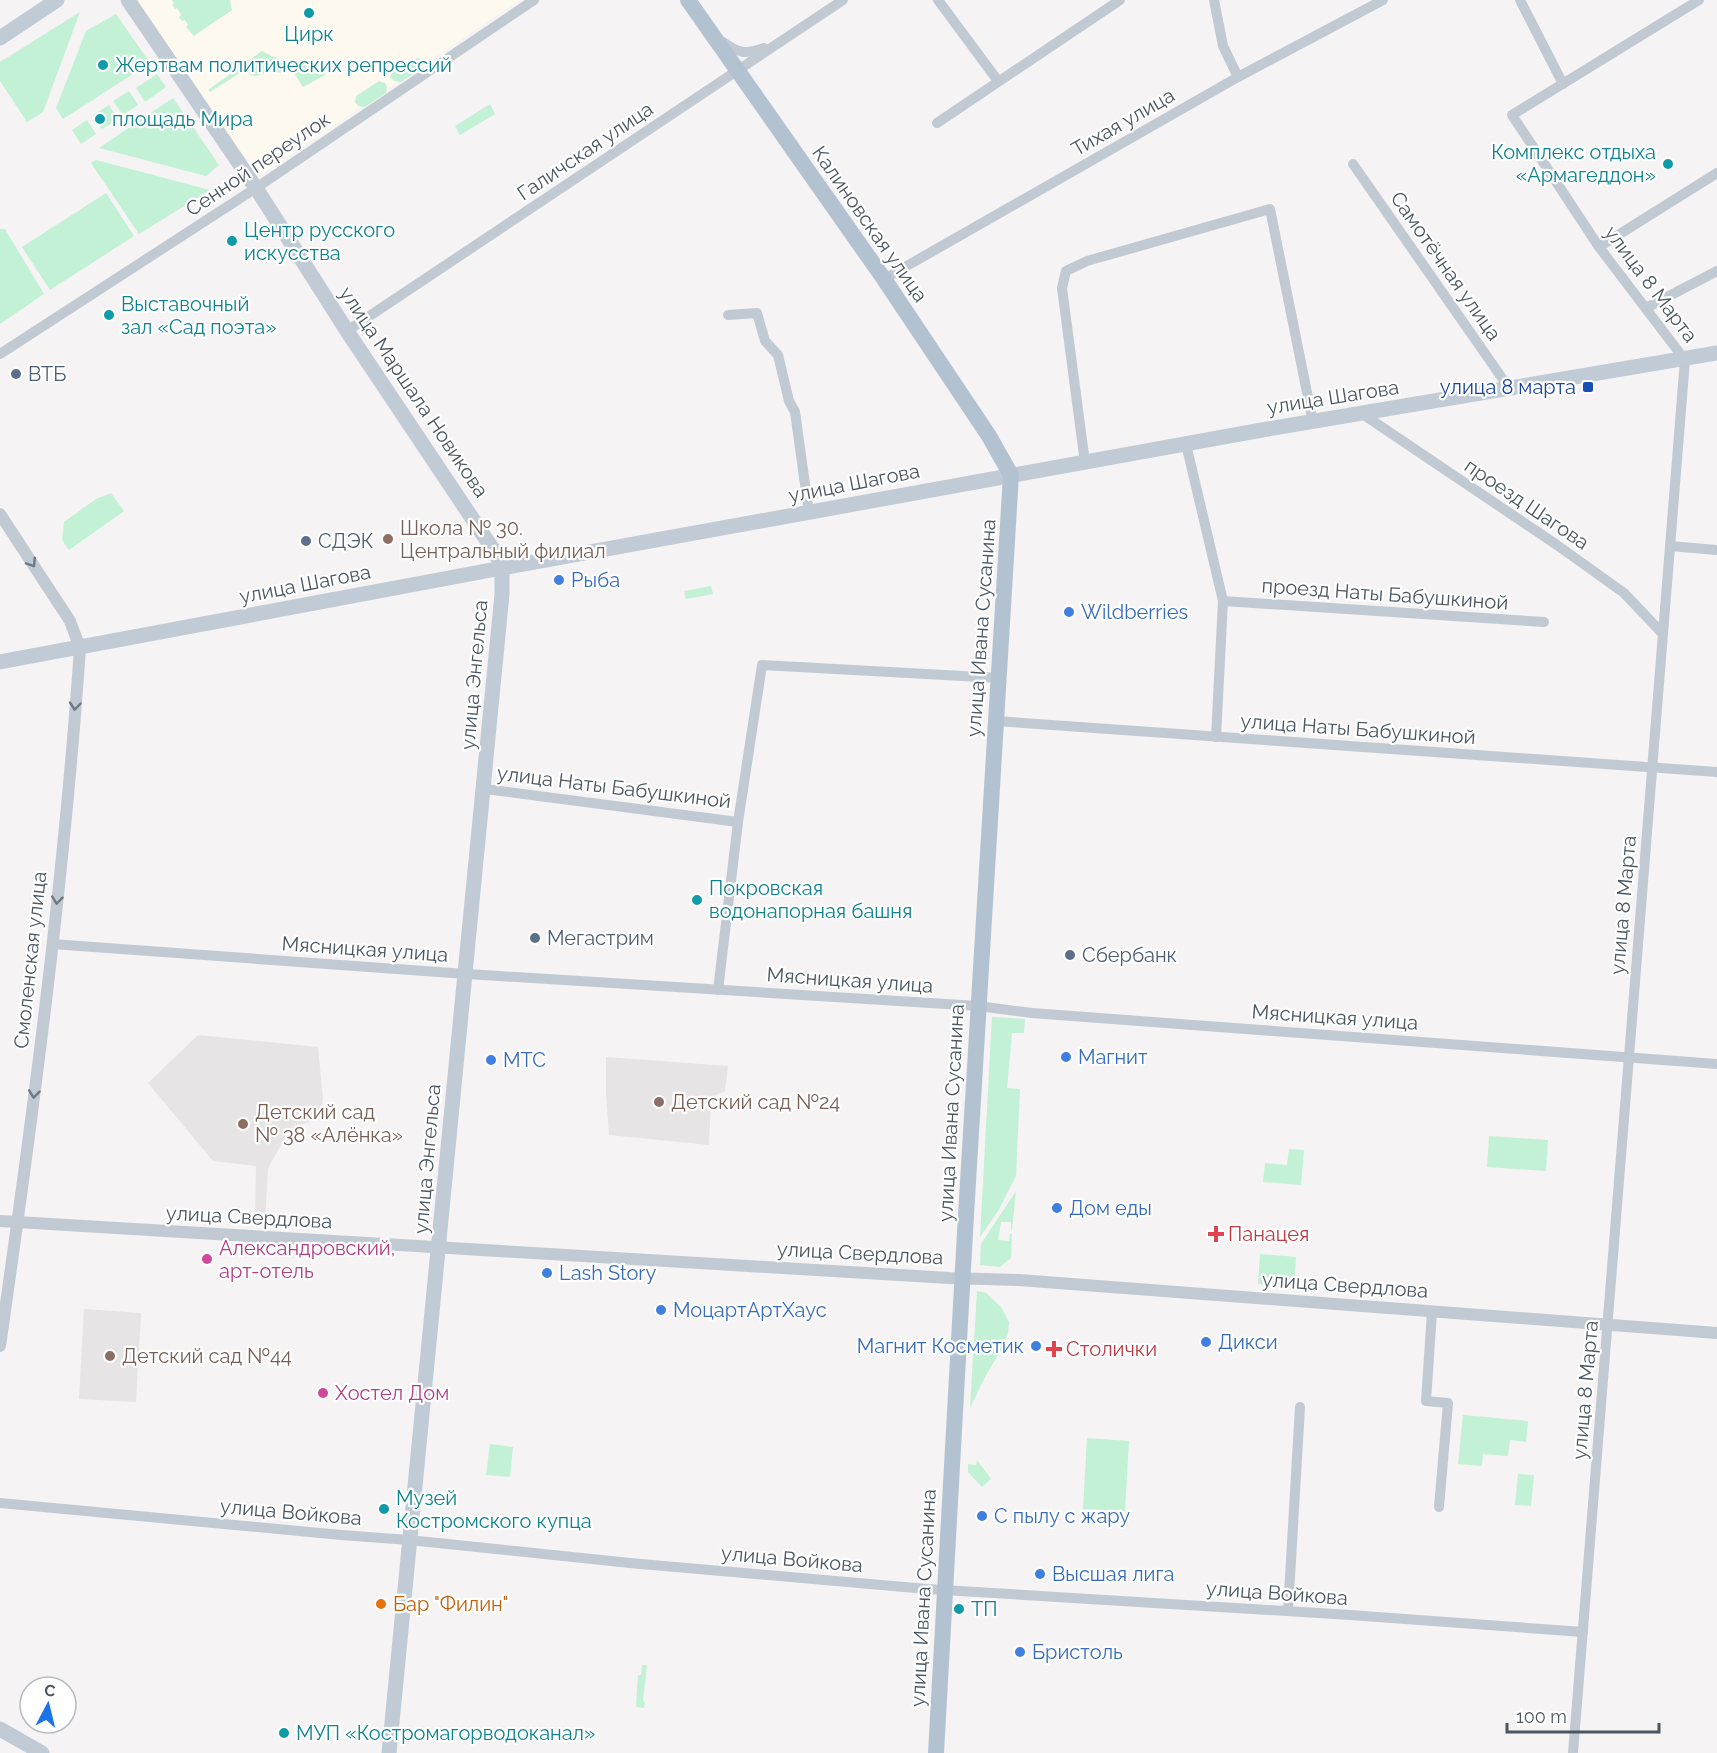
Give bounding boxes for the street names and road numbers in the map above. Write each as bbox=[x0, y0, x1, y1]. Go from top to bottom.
street label: Тихая улица bbox=[1067, 83, 1179, 161]
street label: Галичская улица bbox=[513, 97, 657, 205]
street label: Сенной переулок bbox=[181, 107, 335, 221]
street label: Калиновская улица bbox=[807, 141, 933, 307]
street label: Самотёчная улица bbox=[1386, 187, 1506, 345]
street label: улица 8 Марта bbox=[1599, 221, 1703, 347]
street label: улица Маршала Новикова bbox=[334, 282, 494, 502]
street label: улица Шагова bbox=[1265, 375, 1401, 419]
street label: проезд Шагова bbox=[1460, 454, 1594, 554]
street label: улица Шагова bbox=[786, 459, 922, 507]
street label: улица Ивана Сусанина bbox=[961, 518, 1001, 738]
street label: улица Шагова bbox=[237, 560, 373, 608]
street label: проезд Наты Бабушкиной bbox=[1261, 573, 1509, 615]
street label: улица Энгельса bbox=[455, 599, 493, 751]
street label: улица Наты Бабушкиной bbox=[1240, 709, 1476, 749]
street label: улица Наты Бабушкиной bbox=[496, 761, 732, 813]
street label: улица 8 Марта bbox=[1605, 834, 1641, 976]
street label: Смоленская улица bbox=[9, 870, 51, 1050]
street label: Мясницкая улица bbox=[281, 931, 449, 967]
street label: Мясницкая улица bbox=[766, 962, 934, 998]
street label: Мясницкая улица bbox=[1251, 999, 1419, 1035]
street label: улица Ивана Сусанина bbox=[933, 1003, 969, 1223]
street label: улица Энгельса bbox=[408, 1083, 446, 1235]
street label: улица Свердлова bbox=[165, 1201, 333, 1233]
street label: улица Свердлова bbox=[776, 1237, 944, 1269]
street label: улица Свердлова bbox=[1261, 1267, 1429, 1303]
street label: улица 8 Марта bbox=[1567, 1319, 1603, 1461]
street label: улица Ивана Сусанина bbox=[905, 1488, 941, 1708]
street label: улица Войкова bbox=[219, 1494, 363, 1530]
street label: улица Войкова bbox=[720, 1541, 864, 1577]
street label: улица Войкова bbox=[1205, 1576, 1349, 1610]

